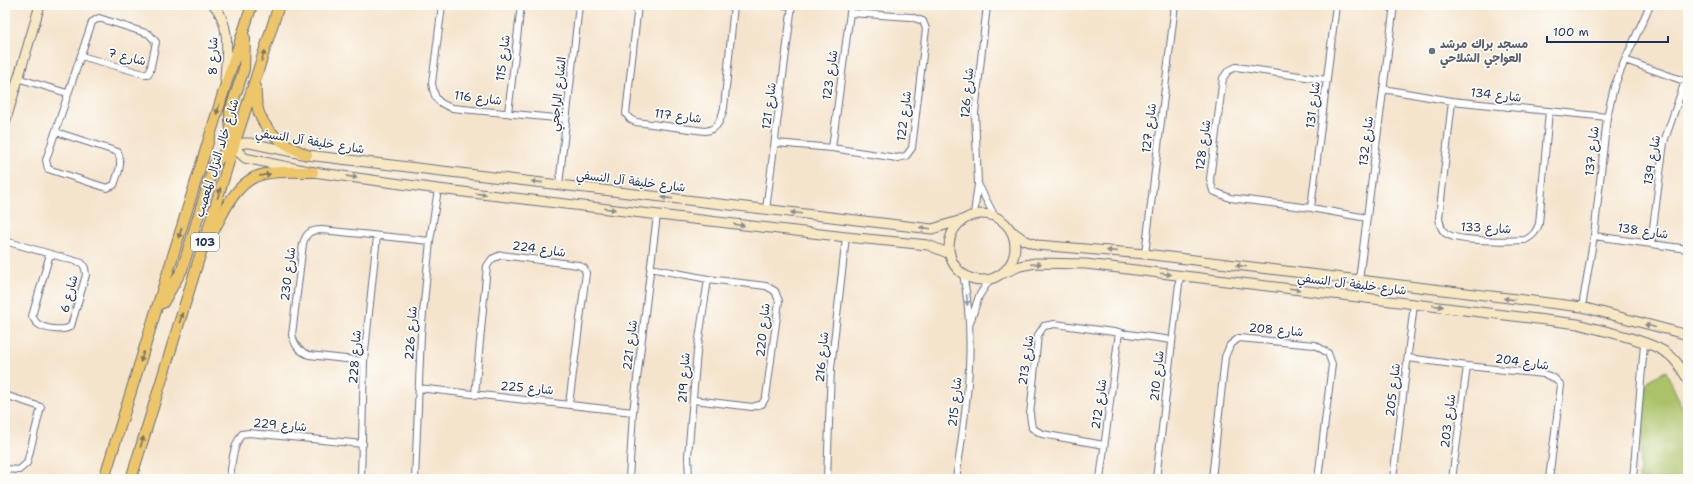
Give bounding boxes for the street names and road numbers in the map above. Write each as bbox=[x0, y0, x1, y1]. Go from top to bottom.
street label: شارع 115 bbox=[492, 34, 515, 82]
street label: شارع 8 bbox=[205, 37, 222, 75]
street label: شارع 7 bbox=[106, 45, 148, 70]
street label: شارع 123 bbox=[819, 49, 842, 101]
street label: الشارع الراجحي bbox=[546, 56, 573, 132]
street label: شارع 126 bbox=[957, 67, 978, 119]
street label: شارع 131 bbox=[1302, 81, 1325, 130]
street label: شارع 121 bbox=[758, 82, 781, 131]
street label: شارع 134 bbox=[1470, 84, 1522, 107]
street label: شارع 116 bbox=[453, 87, 503, 110]
street label: شارع 122 bbox=[893, 90, 916, 142]
street label: شارع خالد النزال المعصب bbox=[191, 97, 244, 219]
street label: شارع 127 bbox=[1138, 102, 1161, 154]
street label: شارع 117 bbox=[653, 105, 703, 128]
street label: شارع 132 bbox=[1355, 115, 1378, 167]
street label: شارع 128 bbox=[1192, 119, 1215, 171]
street label: شارع خليفة آل النسفي bbox=[254, 125, 366, 160]
street label: شارع 137 bbox=[1581, 125, 1604, 177]
street label: شارع 139 bbox=[1640, 134, 1665, 186]
street label: شارع خليفة آل النسفي bbox=[575, 166, 687, 199]
street label: شارع 133 bbox=[1460, 219, 1512, 238]
street label: شارع 138 bbox=[1617, 220, 1669, 243]
road number: 103 bbox=[191, 233, 219, 251]
street label: شارع 224 bbox=[511, 237, 567, 262]
street label: شارع 230 bbox=[277, 246, 300, 302]
street label: شارع خليفة آل النسفي bbox=[1296, 269, 1408, 302]
street label: شارع 6 bbox=[56, 273, 83, 315]
street label: شارع 220 bbox=[752, 302, 775, 358]
street label: شارع 226 bbox=[401, 305, 422, 361]
street label: شارع 221 bbox=[619, 319, 642, 371]
street label: شارع 208 bbox=[1248, 320, 1304, 341]
street label: شارع 228 bbox=[345, 329, 366, 385]
street label: شارع 216 bbox=[812, 331, 833, 383]
street label: شارع 213 bbox=[1015, 334, 1038, 386]
street label: شارع 210 bbox=[1146, 350, 1169, 402]
street label: شارع 204 bbox=[1494, 350, 1550, 375]
street label: شارع 219 bbox=[674, 352, 695, 404]
street label: شارع 205 bbox=[1382, 362, 1405, 418]
street label: شارع 215 bbox=[944, 376, 967, 428]
street label: شارع 225 bbox=[500, 378, 554, 399]
street label: شارع 212 bbox=[1088, 378, 1111, 430]
street label: شارع 203 bbox=[1437, 393, 1460, 449]
street label: شارع 229 bbox=[252, 415, 308, 436]

